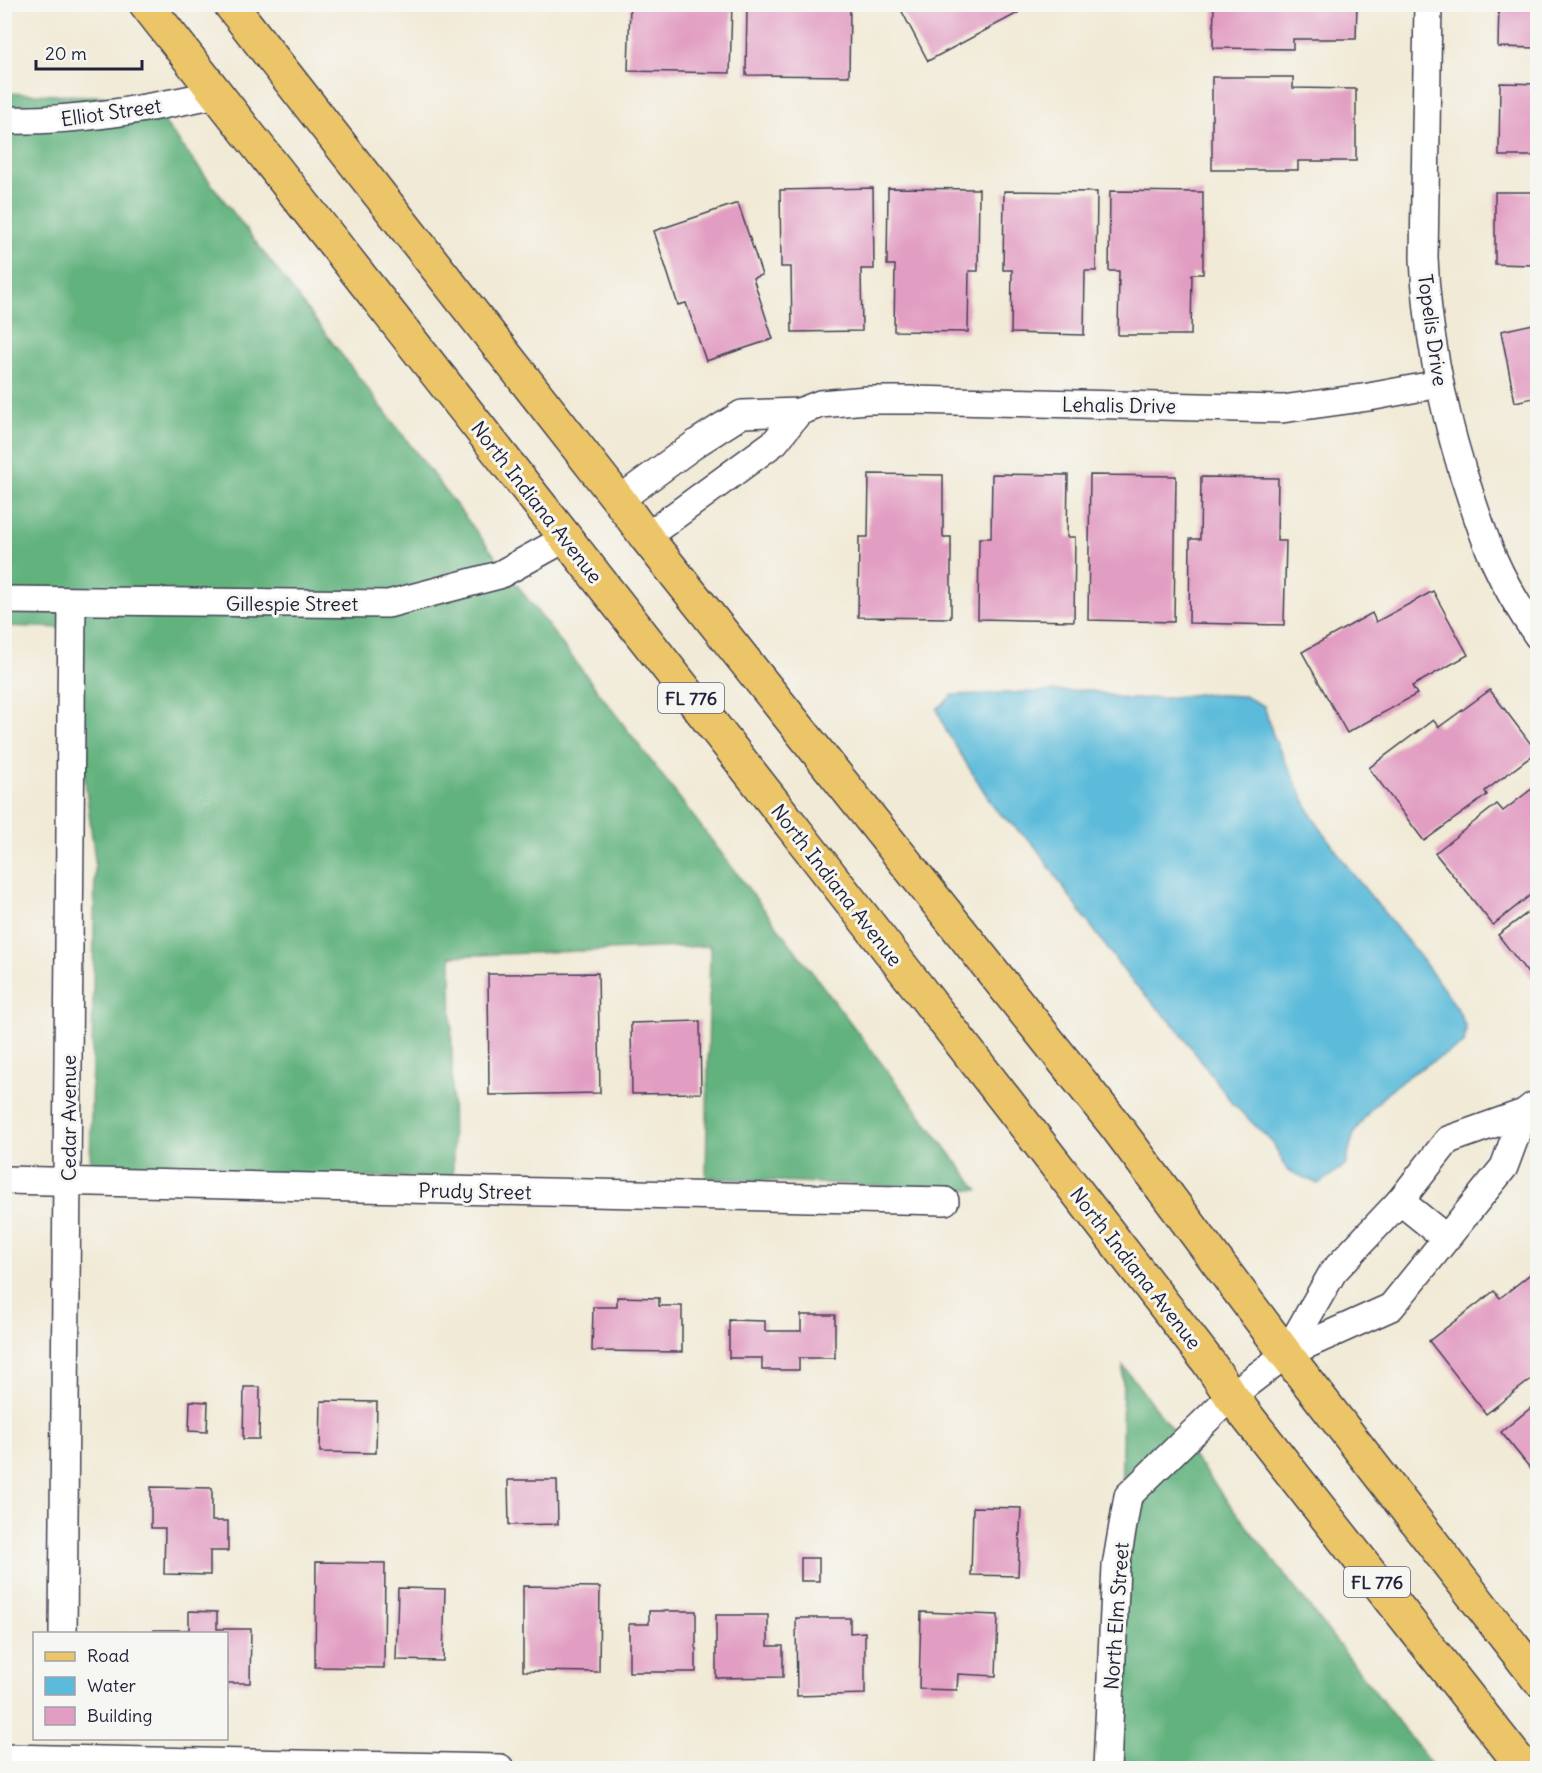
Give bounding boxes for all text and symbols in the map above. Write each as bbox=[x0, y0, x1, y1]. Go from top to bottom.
scale bar bbox=[36, 33, 142, 71]
text: 20 m bbox=[45, 42, 87, 65]
street label: Elliot Street bbox=[59, 93, 163, 131]
street label: Topelis Drive bbox=[1413, 272, 1453, 388]
street label: Lehalis Drive bbox=[1062, 392, 1176, 418]
street label: North Indiana Avenue bbox=[466, 416, 608, 588]
street label: Gillespie Street bbox=[226, 591, 359, 616]
road number: FL 776 bbox=[658, 683, 724, 713]
street label: North Indiana Avenue bbox=[766, 799, 908, 971]
street label: Cedar Avenue bbox=[56, 1055, 81, 1181]
street label: Prudy Street bbox=[418, 1178, 532, 1204]
street label: North Indiana Avenue bbox=[1065, 1182, 1207, 1354]
street label: North Elm Street bbox=[1098, 1541, 1134, 1691]
road number: FL 776 bbox=[1344, 1567, 1410, 1597]
legend bbox=[33, 1632, 228, 1740]
text: Road bbox=[87, 1644, 130, 1667]
text: Water bbox=[87, 1674, 137, 1697]
text: Building bbox=[87, 1704, 152, 1727]

